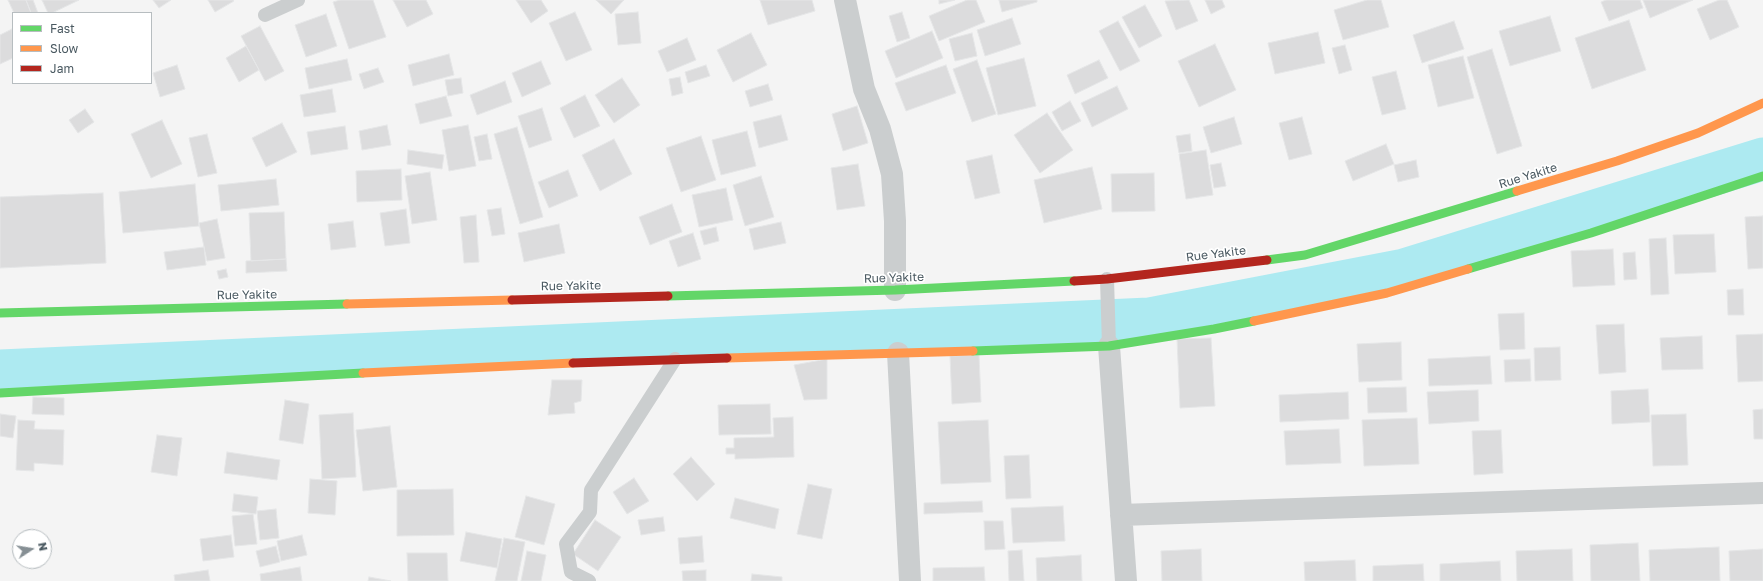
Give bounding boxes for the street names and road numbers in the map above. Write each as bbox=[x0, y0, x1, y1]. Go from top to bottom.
street label: Rue Yakite bbox=[1497, 160, 1559, 192]
street label: Rue Yakite bbox=[1185, 243, 1247, 265]
street label: Rue Yakite bbox=[864, 270, 924, 286]
street label: Rue Yakite bbox=[541, 278, 601, 294]
street label: Rue Yakite bbox=[217, 287, 277, 303]

